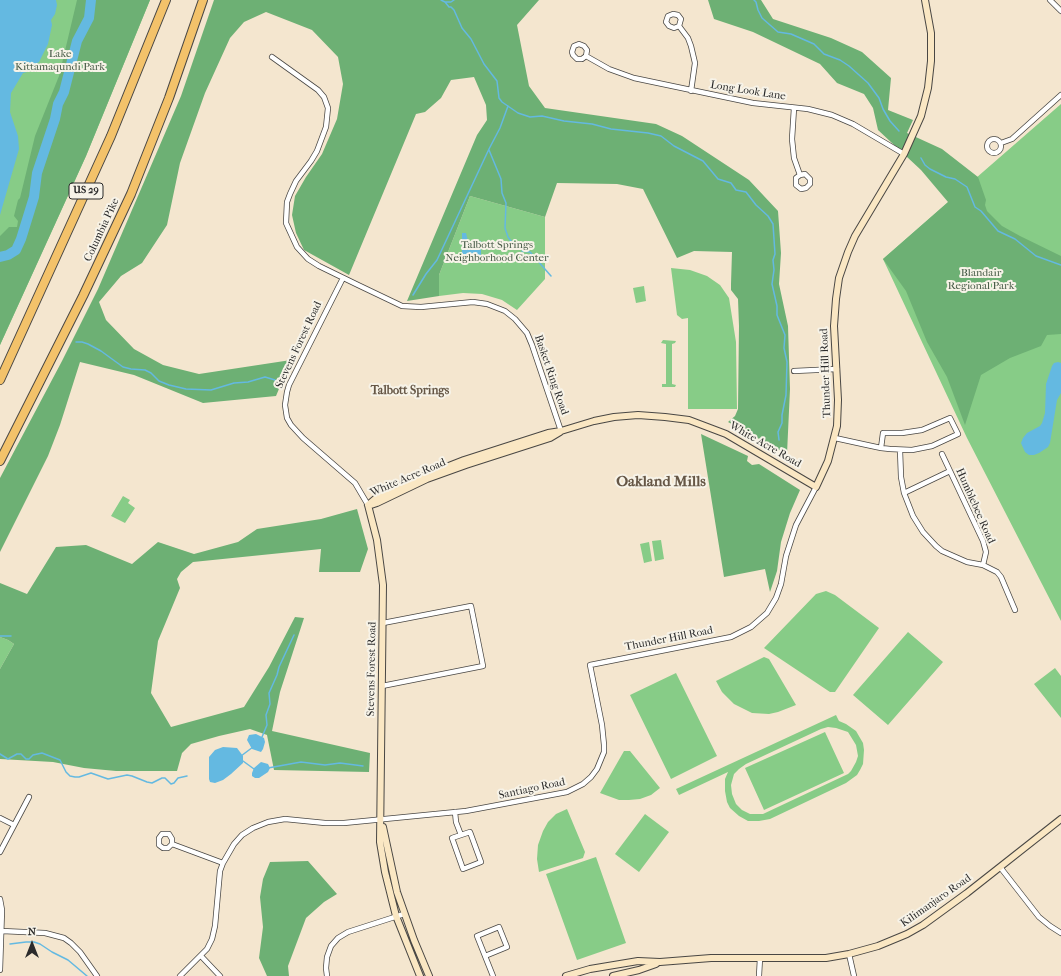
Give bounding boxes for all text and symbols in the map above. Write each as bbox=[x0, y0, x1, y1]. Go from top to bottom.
park label: Lake Kittamaqundi Park bbox=[15, 47, 105, 73]
street label: Long Look Lane bbox=[709, 79, 787, 103]
road number: US 29 bbox=[69, 183, 103, 199]
street label: Columbia Pike bbox=[82, 196, 122, 264]
park label: Talbott Springs Neighborhood Center bbox=[445, 238, 549, 264]
park label: Blandair Regional Park bbox=[948, 266, 1014, 292]
street label: Stevens Forest Road bbox=[273, 299, 325, 391]
street label: Thunder Hill Road bbox=[818, 328, 834, 418]
street label: Basket Ring Road bbox=[531, 333, 571, 417]
district label: Talbott Springs bbox=[371, 384, 449, 398]
street label: White Acre Road bbox=[727, 419, 803, 471]
street label: White Acre Road bbox=[368, 456, 448, 500]
street label: Humblebee Road bbox=[952, 466, 998, 546]
district label: Oakland Mills bbox=[616, 473, 706, 491]
street label: Stevens Forest Road bbox=[365, 622, 379, 716]
street label: Thunder Hill Road bbox=[624, 624, 714, 654]
street label: Santiago Road bbox=[498, 776, 566, 802]
street label: Kilimanjaro Road bbox=[898, 872, 974, 930]
north arrow bbox=[12, 924, 52, 964]
text: N bbox=[28, 925, 36, 938]

